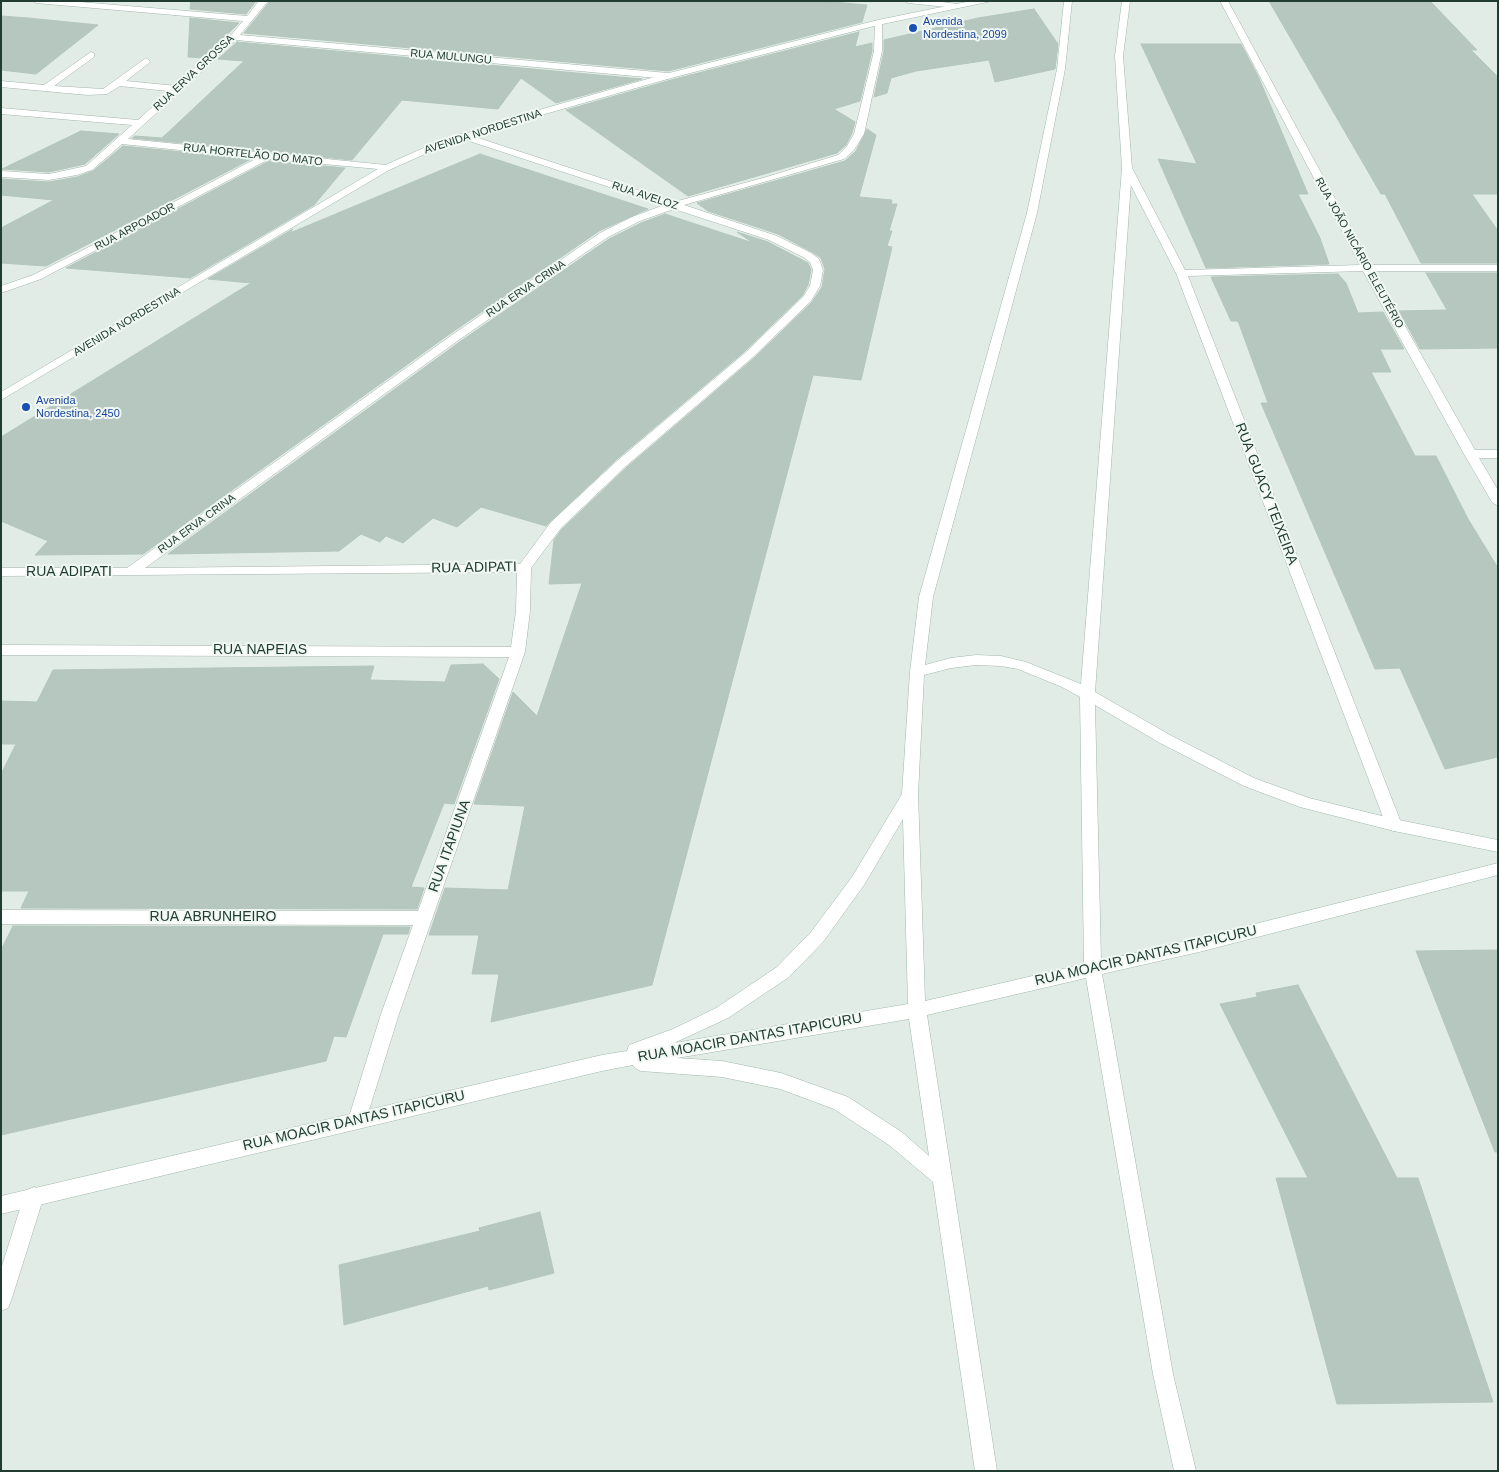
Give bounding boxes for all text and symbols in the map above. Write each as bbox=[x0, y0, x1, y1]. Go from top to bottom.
place label: Avenida Nordestina, 2099 bbox=[923, 15, 1007, 41]
marker: Avenida Nordestina, 2099 bbox=[907, 22, 919, 34]
street label: RUA ERVA GROSSA bbox=[151, 32, 237, 114]
street label: RUA MULUNGU bbox=[410, 47, 492, 67]
street label: AVENIDA NORDESTINA bbox=[423, 107, 543, 157]
street label: RUA HORTELÃO DO MATO bbox=[183, 141, 323, 169]
street label: RUA JOÃO NICÁRIO ELEUTÉRIO bbox=[1312, 175, 1406, 331]
street label: RUA AVELOZ bbox=[610, 179, 680, 213]
street label: RUA ARPOADOR bbox=[93, 200, 177, 254]
street label: RUA ERVA CRINA bbox=[484, 258, 568, 320]
street label: AVENIDA NORDESTINA bbox=[71, 285, 183, 359]
place label: Avenida Nordestina, 2450 bbox=[36, 394, 120, 420]
marker: Avenida Nordestina, 2450 bbox=[20, 401, 32, 413]
street label: RUA GUACY TEIXEIRA bbox=[1231, 421, 1301, 567]
street label: RUA ERVA CRINA bbox=[156, 491, 238, 557]
street label: RUA ADIPATI bbox=[431, 559, 517, 577]
street label: RUA ADIPATI bbox=[26, 564, 112, 580]
street label: RUA NAPEIAS bbox=[213, 642, 307, 658]
street label: RUA ITAPIUNA bbox=[426, 798, 474, 894]
street label: RUA ABRUNHEIRO bbox=[150, 909, 276, 925]
street label: RUA MOACIR DANTAS ITAPICURU bbox=[1033, 922, 1259, 990]
street label: RUA MOACIR DANTAS ITAPICURU bbox=[637, 1010, 863, 1066]
street label: RUA MOACIR DANTAS ITAPICURU bbox=[241, 1087, 467, 1155]

